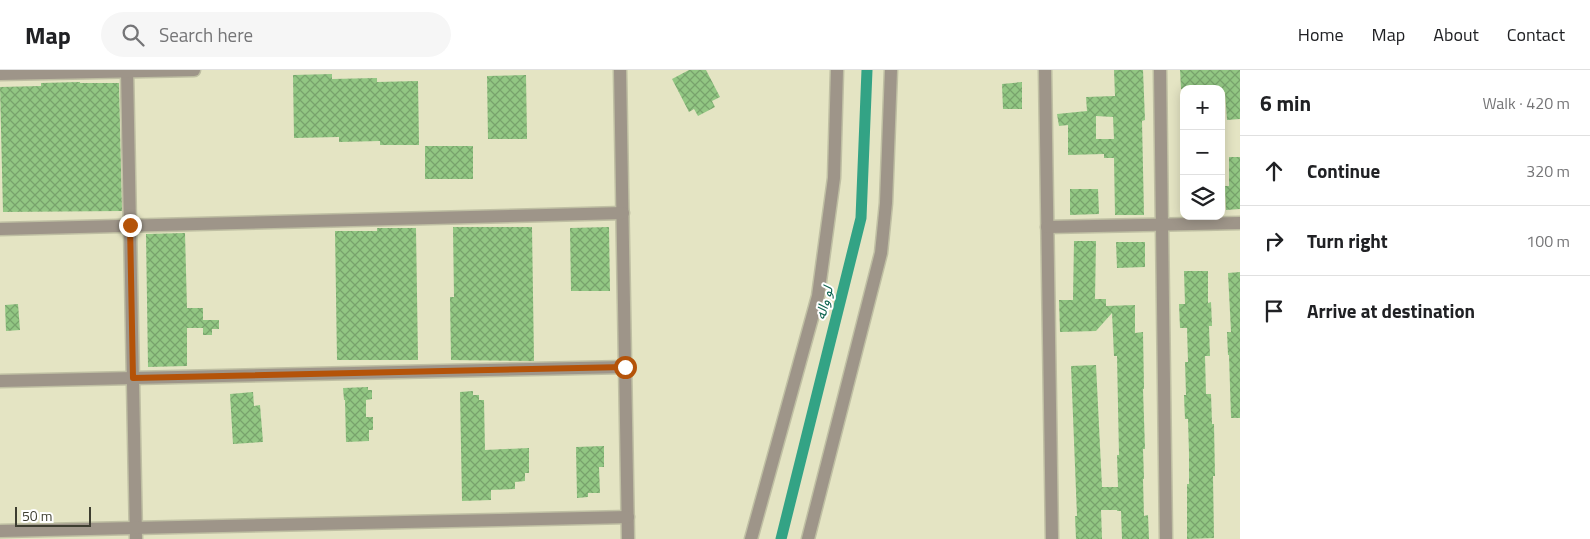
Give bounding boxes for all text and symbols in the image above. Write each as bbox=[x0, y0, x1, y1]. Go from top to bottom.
search box bbox=[101, 12, 451, 57]
text: Map bbox=[25, 17, 71, 53]
text: Search here bbox=[159, 20, 253, 49]
icon: search bbox=[119, 21, 147, 49]
text: Home bbox=[1298, 21, 1344, 48]
text: Map bbox=[1372, 21, 1405, 48]
text: About bbox=[1433, 21, 1479, 48]
text: Contact bbox=[1507, 21, 1565, 48]
map controls bbox=[1180, 85, 1225, 220]
button: + bbox=[1180, 85, 1225, 130]
text: 6 min bbox=[1260, 87, 1311, 119]
text: Walk · 420 m bbox=[1482, 91, 1570, 115]
button: − bbox=[1180, 130, 1225, 175]
text: Continue bbox=[1307, 156, 1380, 185]
icon: ahead bbox=[1260, 157, 1288, 185]
text: 320 m bbox=[1526, 159, 1570, 183]
button: layers bbox=[1180, 175, 1225, 220]
route end bbox=[119, 214, 142, 237]
text: Turn right bbox=[1307, 226, 1388, 255]
icon: right bbox=[1260, 227, 1288, 255]
text: 100 m bbox=[1526, 229, 1570, 253]
water label: لو واله bbox=[809, 283, 838, 322]
text: Arrive at destination bbox=[1307, 296, 1475, 325]
icon: arrive bbox=[1260, 297, 1288, 325]
route start bbox=[614, 356, 637, 379]
scale bar bbox=[15, 504, 91, 527]
text: 50 m bbox=[22, 505, 52, 526]

